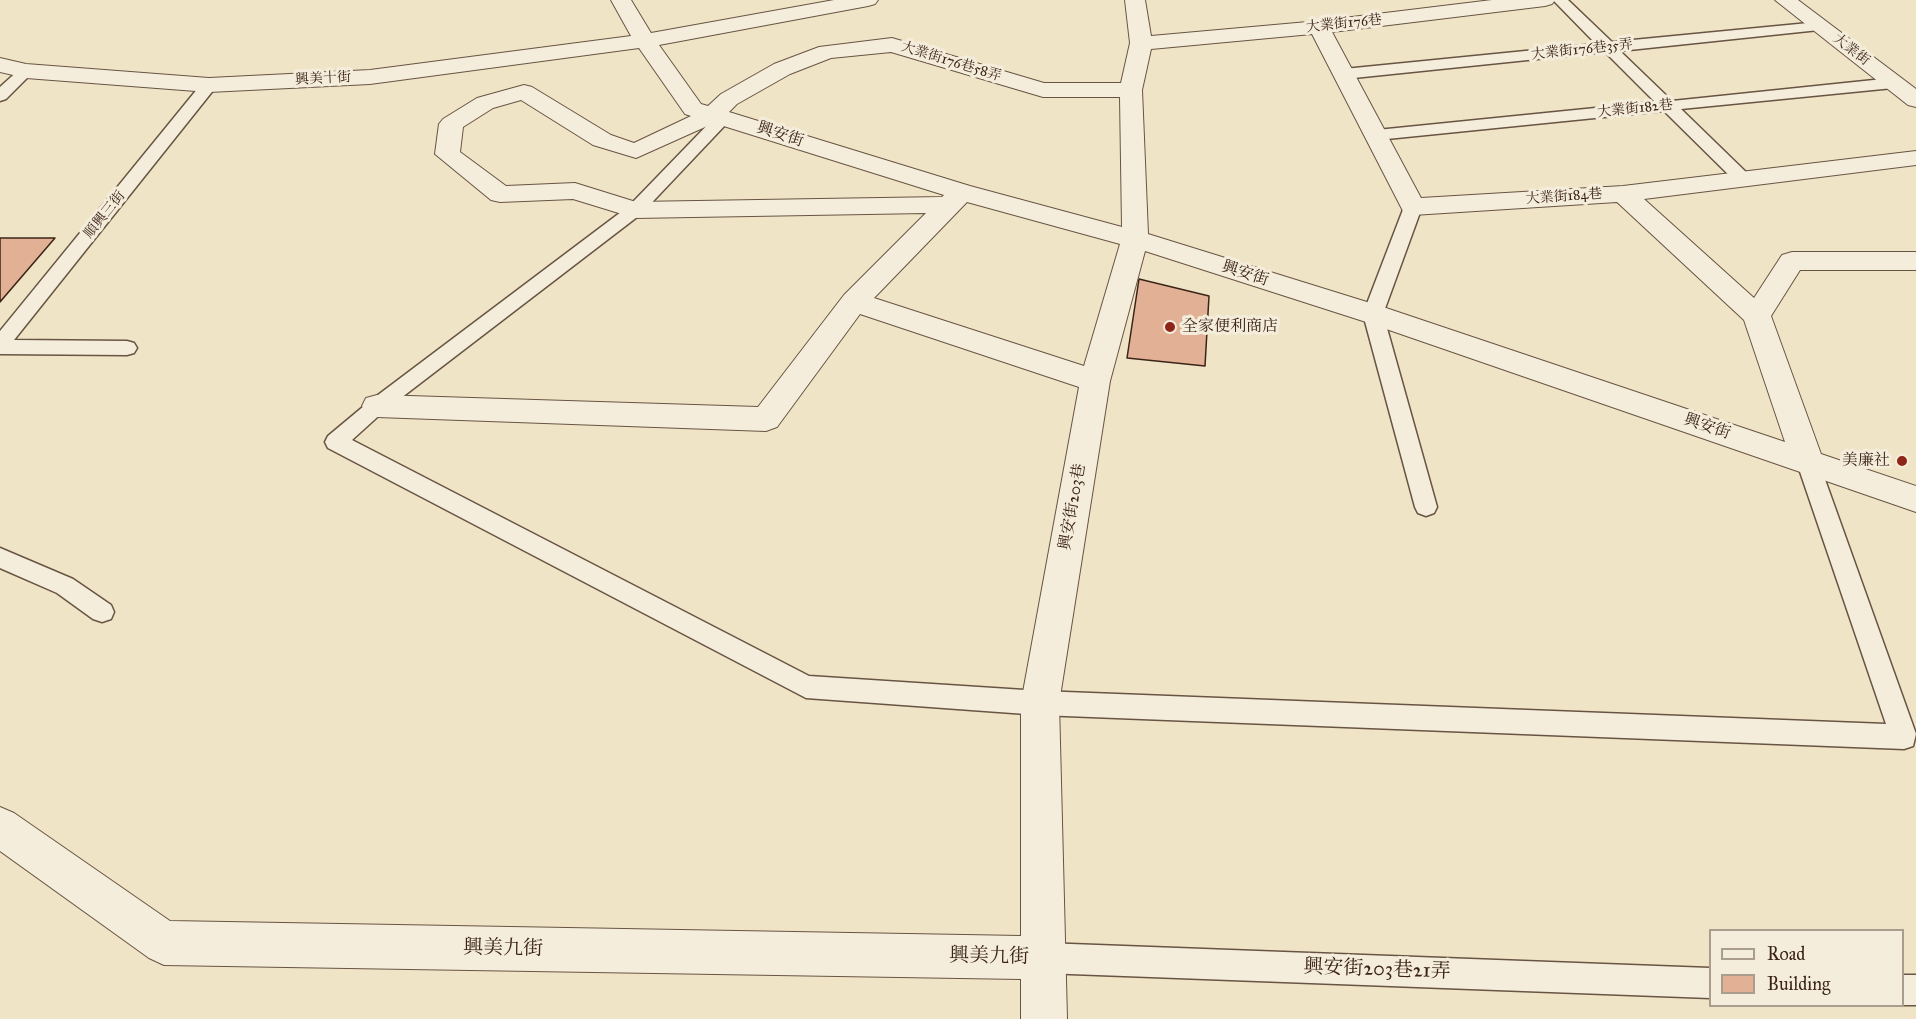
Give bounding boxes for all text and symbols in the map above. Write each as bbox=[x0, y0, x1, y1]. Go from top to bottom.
street label: 大業街176巷 bbox=[1305, 12, 1383, 36]
street label: 大業街 bbox=[1829, 30, 1873, 70]
street label: 大業街176巷35弄 bbox=[1530, 36, 1634, 64]
street label: 大業街176巷58弄 bbox=[899, 39, 1003, 85]
street label: 興美十街 bbox=[295, 69, 351, 89]
street label: 大業街182巷 bbox=[1596, 97, 1674, 121]
street label: 興安街 bbox=[754, 118, 806, 152]
street label: 大業街184巷 bbox=[1525, 186, 1603, 208]
street label: 順興三街 bbox=[81, 188, 129, 242]
street label: 興安街 bbox=[1219, 257, 1271, 291]
place label: 全家便利商店 bbox=[1182, 317, 1278, 337]
marker: 全家便利商店 bbox=[1163, 320, 1177, 334]
street label: 興安街 bbox=[1681, 410, 1733, 444]
place label: 美廉社 bbox=[1842, 451, 1890, 471]
marker: 美廉社 bbox=[1895, 454, 1909, 468]
street label: 興安街203巷 bbox=[1056, 462, 1090, 552]
legend bbox=[1709, 929, 1904, 1007]
street label: 興美九街 bbox=[463, 936, 543, 962]
text: Road bbox=[1767, 943, 1805, 965]
street label: 興美九街 bbox=[949, 944, 1029, 970]
street label: 興安街203巷21弄 bbox=[1303, 955, 1451, 985]
text: Building bbox=[1767, 973, 1830, 995]

